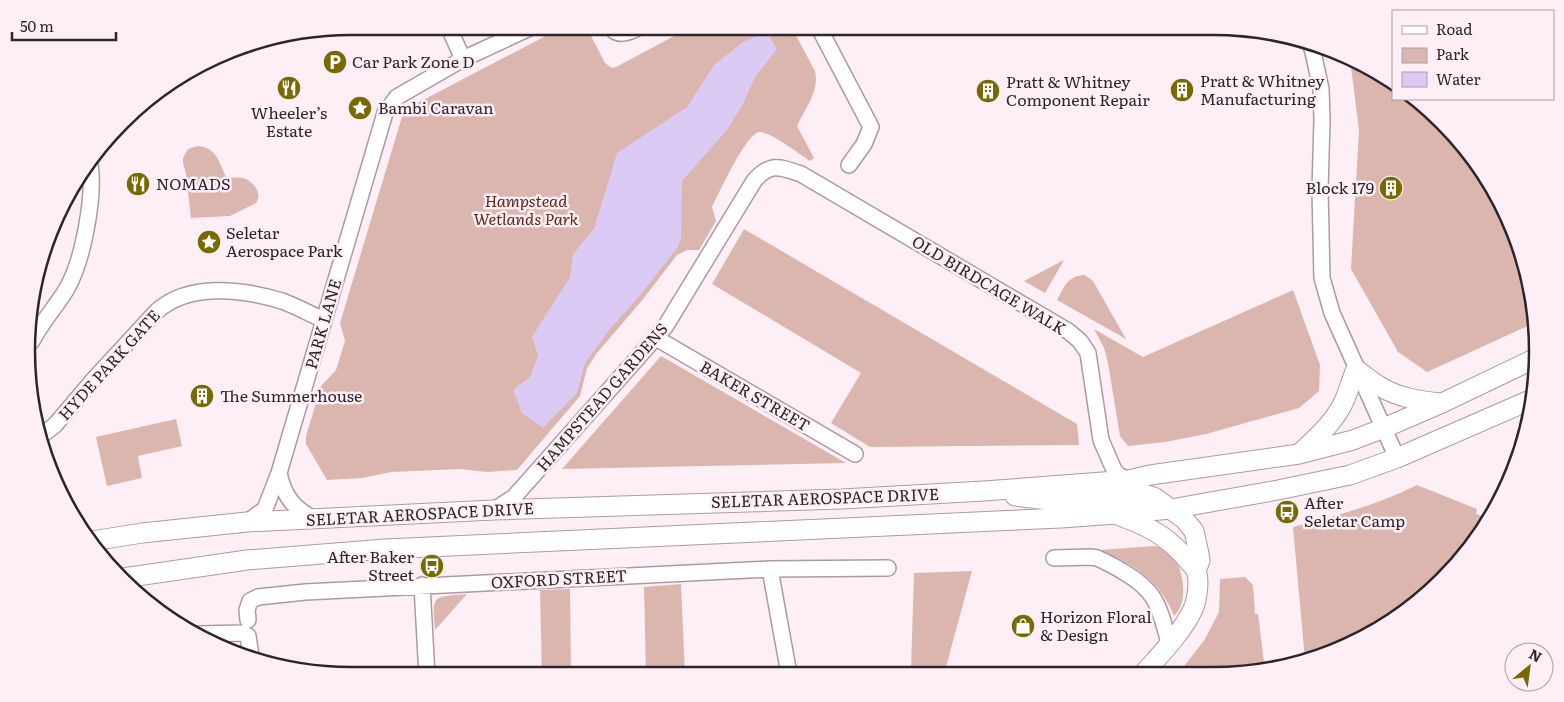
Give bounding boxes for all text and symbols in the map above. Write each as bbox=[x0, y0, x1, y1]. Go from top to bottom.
scale bar bbox=[12, 10, 116, 42]
legend bbox=[1392, 10, 1554, 100]
text: 50 m bbox=[20, 14, 54, 37]
text: Road bbox=[1436, 17, 1472, 40]
text: Park bbox=[1436, 42, 1470, 65]
parking icon: Car Park Zone D bbox=[322, 49, 348, 75]
place label: Car Park Zone D bbox=[352, 49, 475, 73]
text: Water bbox=[1436, 67, 1481, 90]
place label: Pratt & Whitney Manufacturing bbox=[1200, 68, 1325, 110]
place label: Pratt & Whitney Component Repair bbox=[1006, 69, 1150, 111]
restaurant icon: Wheeler’s Estate bbox=[276, 75, 302, 101]
building icon: Pratt & Whitney Manufacturing bbox=[1169, 77, 1195, 103]
building icon: Pratt & Whitney Component Repair bbox=[975, 78, 1001, 104]
place icon: Bambi Caravan bbox=[347, 95, 373, 121]
place label: Bambi Caravan bbox=[378, 95, 494, 119]
place label: Wheeler’s Estate bbox=[251, 100, 327, 142]
restaurant icon: NOMADS bbox=[125, 171, 151, 197]
place label: NOMADS bbox=[156, 171, 231, 195]
place label: Block 179 bbox=[1306, 175, 1374, 199]
building icon: Block 179 bbox=[1378, 175, 1404, 201]
park label: Hampstead Wetlands Park bbox=[474, 188, 579, 230]
place label: Seletar Aerospace Park bbox=[226, 220, 343, 262]
street label: OLD BIRDCAGE WALK bbox=[908, 228, 1071, 340]
place icon: Seletar Aerospace Park bbox=[196, 229, 222, 255]
street label: PARK LANE bbox=[298, 276, 346, 372]
street label: HYDE PARK GATE bbox=[52, 304, 165, 425]
street label: HAMPSTEAD GARDENS bbox=[530, 317, 673, 476]
street label: BAKER STREET bbox=[696, 354, 815, 436]
building icon: The Summerhouse bbox=[189, 383, 215, 409]
place label: The Summerhouse bbox=[220, 383, 362, 407]
street label: SELETAR AEROSPACE DRIVE bbox=[710, 481, 939, 513]
place label: After Seletar Camp bbox=[1304, 490, 1405, 532]
street label: SELETAR AEROSPACE DRIVE bbox=[305, 495, 535, 531]
bus stop icon: After Seletar Camp bbox=[1274, 499, 1300, 525]
place label: After Baker Street bbox=[327, 544, 415, 586]
bus stop icon: After Baker Street bbox=[419, 553, 445, 579]
street label: OXFORD STREET bbox=[490, 562, 628, 594]
place label: Horizon Floral & Design bbox=[1040, 604, 1152, 646]
shop icon: Horizon Floral & Design bbox=[1010, 613, 1036, 639]
north arrow bbox=[1504, 642, 1554, 692]
text: N bbox=[1526, 643, 1546, 666]

